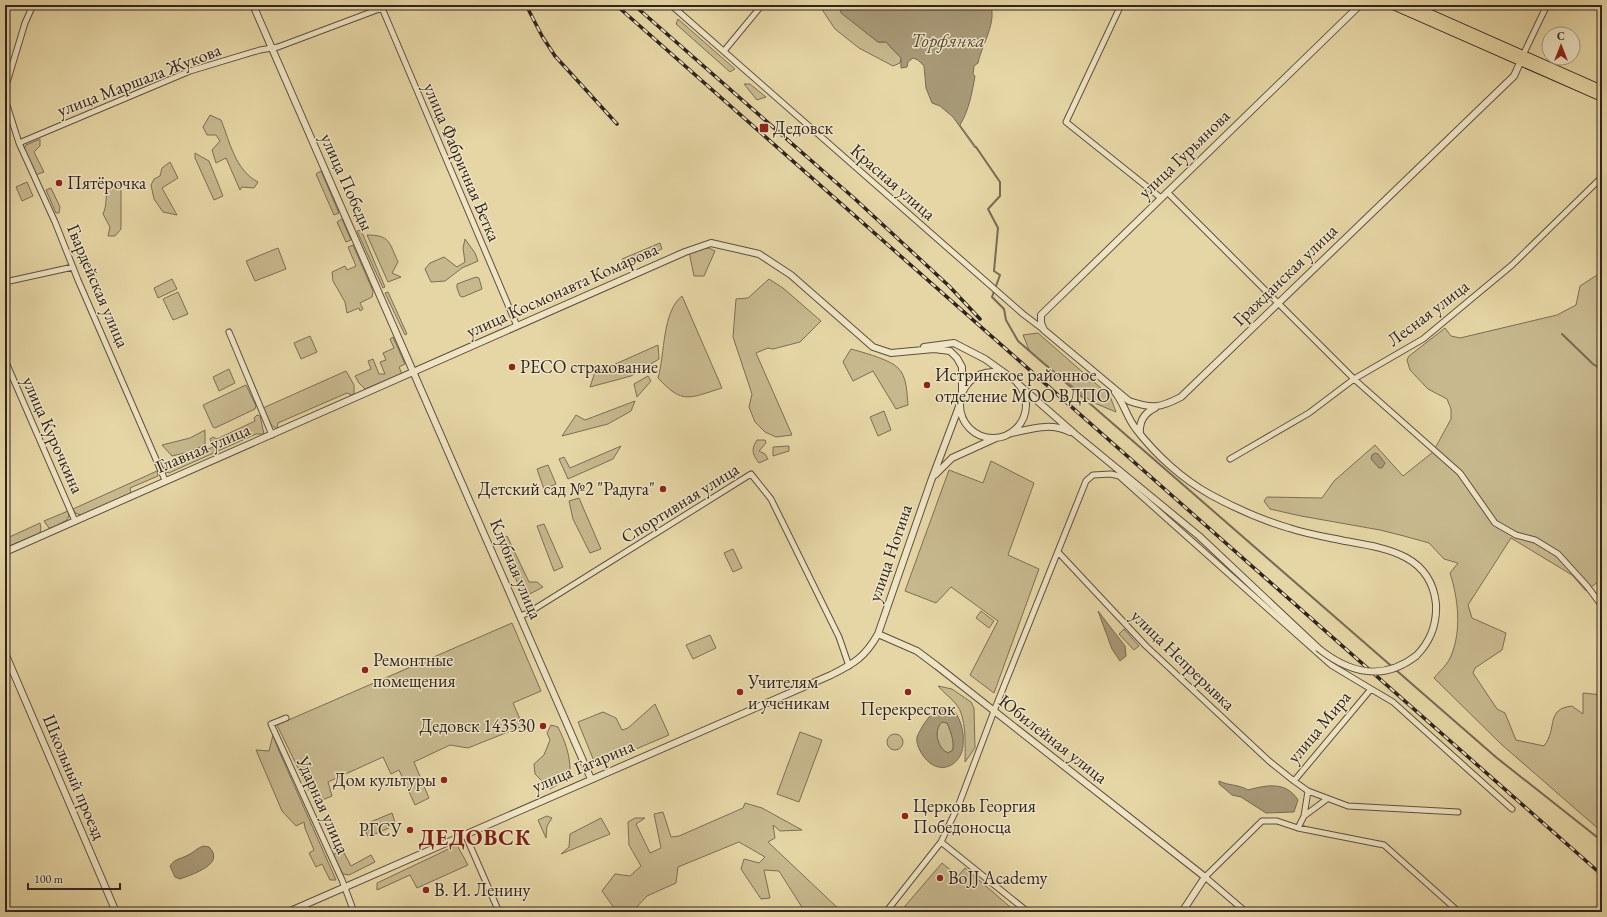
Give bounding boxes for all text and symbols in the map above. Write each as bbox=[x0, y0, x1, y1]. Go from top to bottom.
north arrow bbox=[1541, 26, 1581, 66]
water label: Торфянка bbox=[911, 28, 985, 53]
text: С bbox=[1557, 29, 1565, 43]
street label: улица Маршала Жукова bbox=[54, 37, 225, 121]
street label: улица Фабричная Ветка bbox=[419, 79, 507, 245]
street label: улица Гурьянова bbox=[1133, 104, 1235, 203]
place label: Дедовск bbox=[773, 116, 833, 139]
marker: Дедовск bbox=[758, 122, 770, 134]
street label: улица Победы bbox=[316, 130, 379, 234]
street label: Красная улица bbox=[846, 138, 941, 225]
place label: Пятёрочка bbox=[67, 171, 147, 194]
marker: Пятёрочка bbox=[54, 178, 64, 188]
street label: Гражданская улица bbox=[1227, 218, 1343, 331]
street label: Гвардейская улица bbox=[62, 220, 135, 352]
street label: улица Космонавта Комарова bbox=[462, 236, 662, 342]
street label: Лесная улица bbox=[1382, 274, 1474, 351]
place label: РЕСО страхование bbox=[520, 355, 658, 378]
marker: РЕСО страхование bbox=[507, 362, 517, 372]
place label: Истринское районное отделение МОО ВДПО bbox=[935, 363, 1110, 407]
street label: улица Курочкина bbox=[17, 373, 90, 498]
marker: Истринское районное отделение МОО ВДПО bbox=[922, 380, 932, 390]
street label: Главная улица bbox=[152, 417, 254, 478]
street label: Спортивная улица bbox=[616, 457, 744, 548]
place label: Детский сад №2 "Радуга" bbox=[478, 477, 655, 500]
marker: Детский сад №2 "Радуга" bbox=[658, 484, 668, 494]
street label: улица Ногина bbox=[862, 500, 917, 605]
street label: Клубная улица bbox=[485, 515, 548, 623]
street label: улица Непрерывка bbox=[1126, 604, 1241, 716]
place label: Ремонтные помещения bbox=[373, 648, 455, 692]
marker: Ремонтные помещения bbox=[360, 665, 370, 675]
place label: Учителям и ученикам bbox=[747, 670, 830, 714]
street label: улица Мира bbox=[1282, 685, 1356, 768]
marker: Учителям и ученикам bbox=[735, 687, 745, 697]
marker: Перекресток bbox=[903, 687, 913, 697]
street label: Юбилейная улица bbox=[994, 689, 1113, 789]
place label: Перекресток bbox=[860, 697, 956, 720]
street label: Школьный проезд bbox=[38, 711, 111, 843]
place label: Дедовск 143530 bbox=[419, 714, 535, 737]
marker: Дедовск 143530 bbox=[538, 721, 548, 731]
street label: улица Гагарина bbox=[528, 733, 638, 797]
street label: Ударная улица bbox=[291, 751, 356, 858]
place label: Дом культуры bbox=[333, 768, 436, 791]
marker: Дом культуры bbox=[439, 775, 449, 785]
place label: Церковь Георгия Победоносца bbox=[913, 794, 1036, 838]
marker: Церковь Георгия Победоносца bbox=[900, 811, 910, 821]
place label: РГСУ bbox=[359, 818, 403, 841]
district label: ДЕДОВСК bbox=[419, 823, 531, 852]
marker: РГСУ bbox=[405, 825, 415, 835]
scale bar bbox=[28, 865, 120, 891]
place label: BoJJ Academy bbox=[948, 866, 1047, 889]
text: 100 m bbox=[34, 871, 64, 887]
marker: BoJJ Academy bbox=[935, 873, 945, 883]
place label: В. И. Ленину bbox=[434, 878, 531, 901]
marker: В. И. Ленину bbox=[421, 885, 431, 895]

